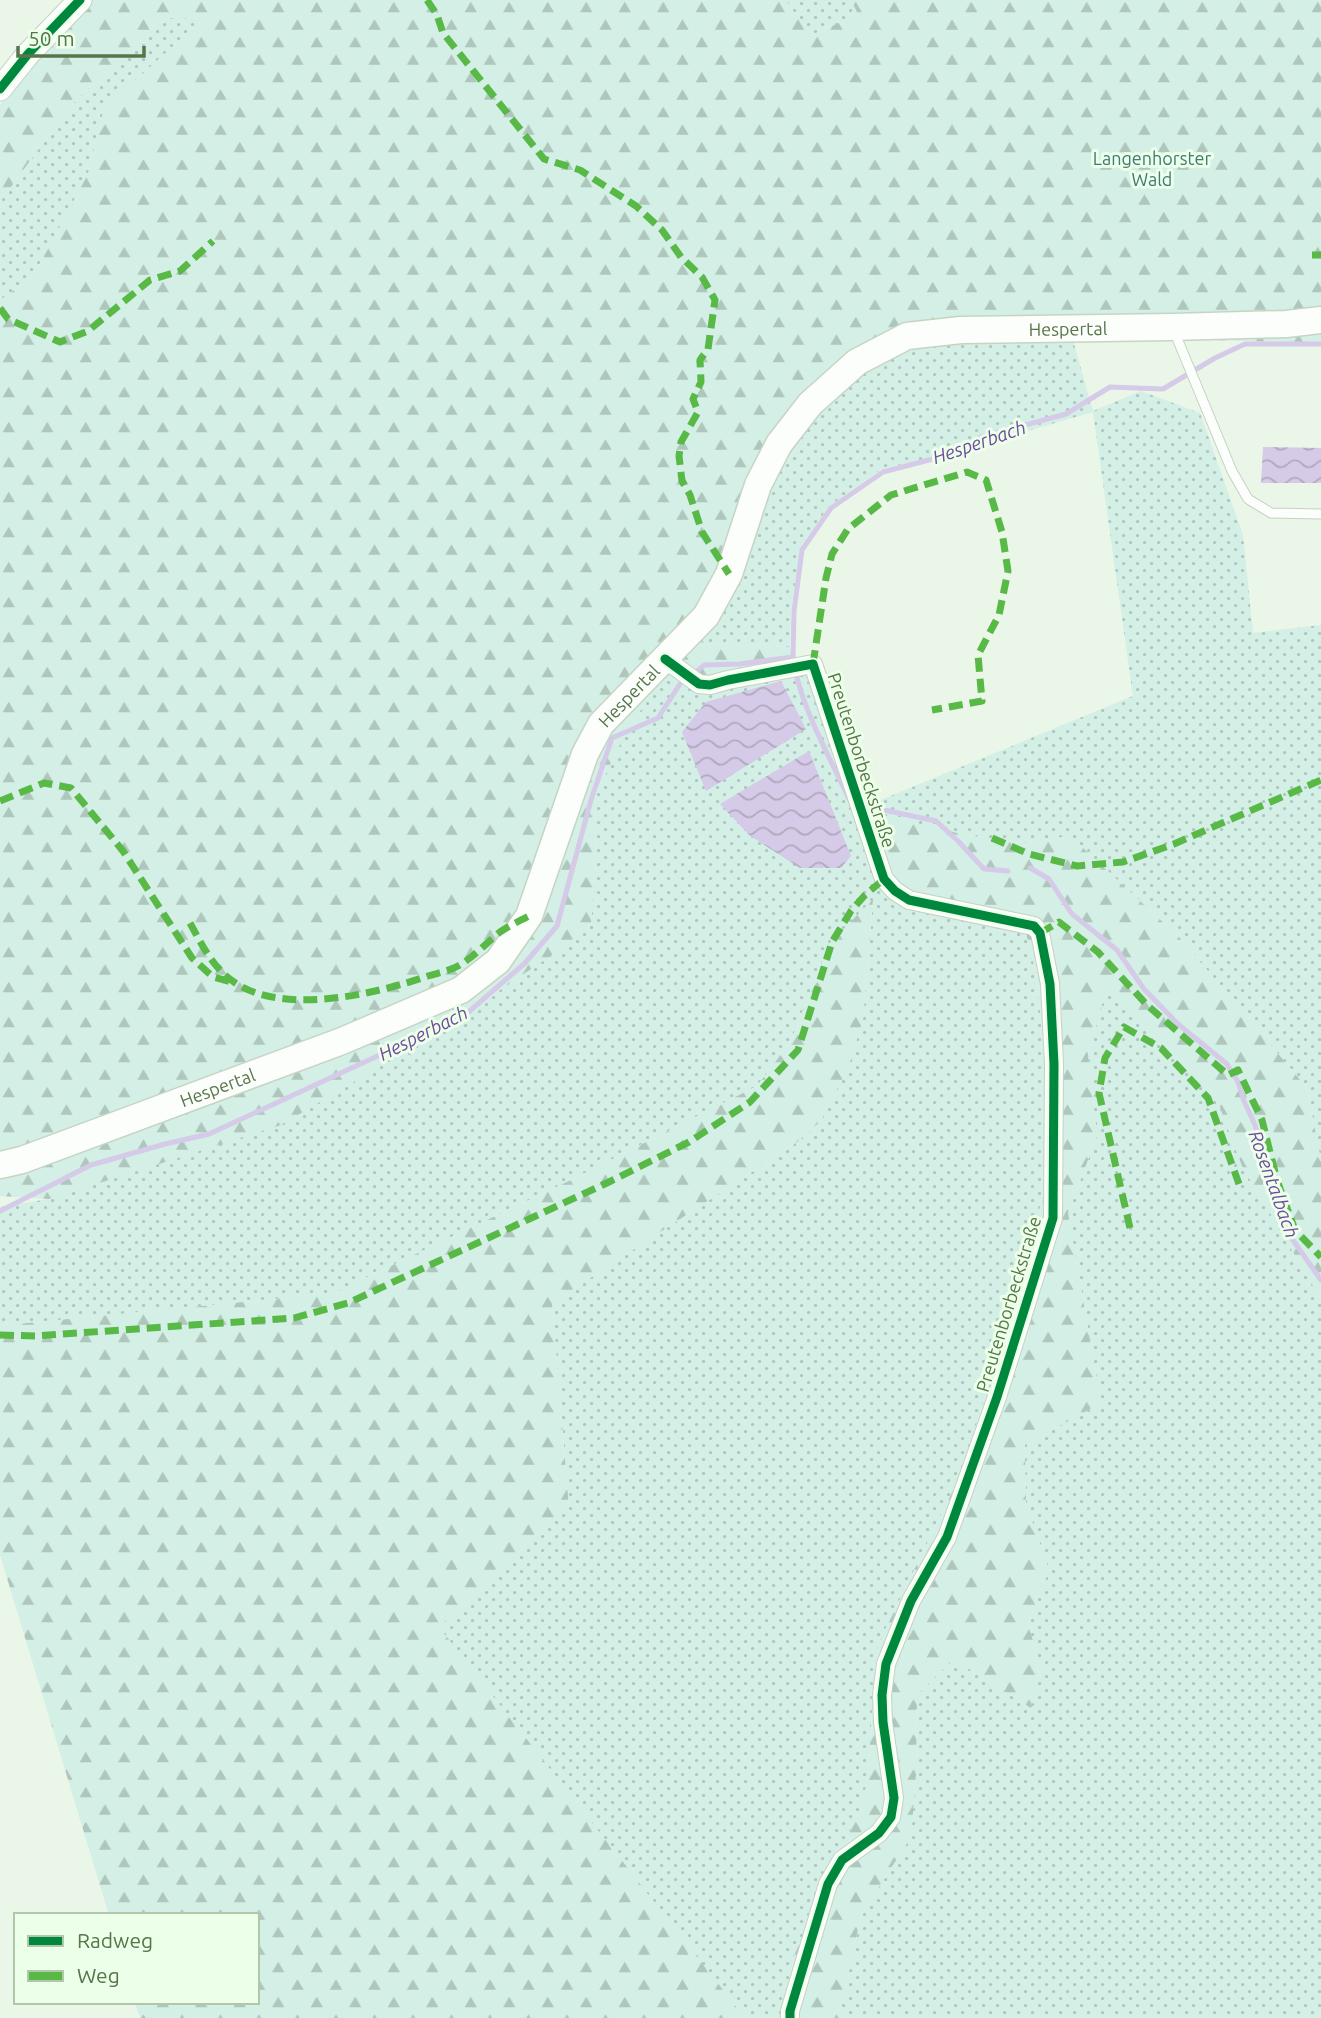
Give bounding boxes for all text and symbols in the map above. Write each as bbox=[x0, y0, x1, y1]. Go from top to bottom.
scale bar bbox=[18, 14, 144, 58]
text: 50 m bbox=[28, 26, 75, 50]
park label: Langenhorster Wald bbox=[1093, 148, 1211, 189]
street label: Hespertal bbox=[1029, 318, 1108, 339]
water label: Hesperbach bbox=[929, 416, 1029, 468]
street label: Hespertal bbox=[594, 660, 663, 731]
street label: Preutenborbeckstraße bbox=[824, 670, 900, 850]
water label: Hesperbach bbox=[375, 1001, 471, 1065]
street label: Hespertal bbox=[177, 1064, 258, 1110]
water label: Rosentalbach bbox=[1244, 1127, 1304, 1241]
street label: Preutenborbeckstraße bbox=[972, 1214, 1044, 1394]
legend bbox=[14, 1913, 259, 2004]
text: Radweg bbox=[77, 1928, 153, 1952]
text: Weg bbox=[77, 1963, 120, 1987]

